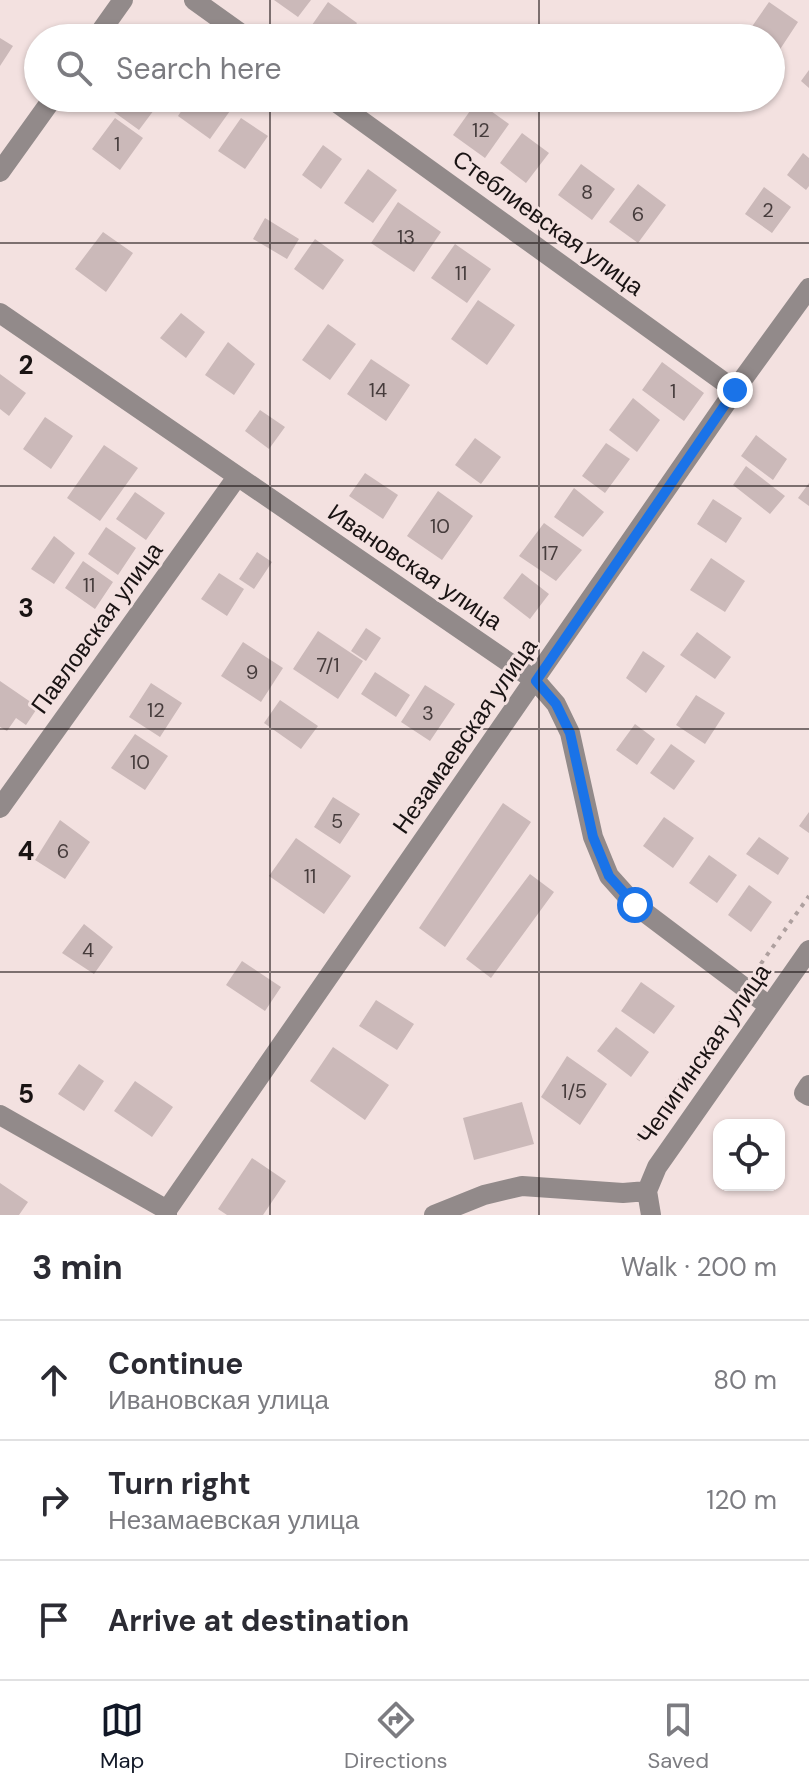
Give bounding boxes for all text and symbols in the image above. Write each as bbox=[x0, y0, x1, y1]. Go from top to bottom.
search box bbox=[24, 24, 785, 112]
icon: search bbox=[52, 46, 96, 90]
text: Search here bbox=[116, 49, 282, 88]
house number: 12 bbox=[472, 117, 490, 143]
house number: 1 bbox=[114, 131, 120, 157]
street label: Стеблиевская улица bbox=[447, 143, 650, 303]
house number: 8 bbox=[581, 179, 593, 205]
house number: 2 bbox=[762, 197, 774, 223]
house number: 6 bbox=[632, 201, 644, 227]
house number: 13 bbox=[397, 224, 415, 250]
house number: 11 bbox=[455, 260, 467, 286]
text: 2 bbox=[18, 348, 34, 382]
route end bbox=[717, 372, 753, 408]
house number: 14 bbox=[369, 377, 387, 403]
house number: 1 bbox=[670, 378, 676, 404]
street label: Ивановская улица bbox=[322, 497, 509, 637]
house number: 10 bbox=[430, 513, 450, 539]
street label: Павловская улица bbox=[24, 535, 170, 720]
house number: 17 bbox=[542, 540, 558, 566]
house number: 11 bbox=[83, 572, 95, 598]
text: 3 bbox=[18, 591, 34, 625]
street label: Незамаевская улица bbox=[385, 631, 544, 840]
house number: 7/1 bbox=[316, 652, 340, 678]
house number: 9 bbox=[246, 659, 258, 685]
house number: 12 bbox=[147, 697, 165, 723]
house number: 3 bbox=[422, 700, 434, 726]
house number: 10 bbox=[130, 749, 150, 775]
house number: 5 bbox=[331, 808, 343, 834]
text: 4 bbox=[18, 834, 34, 868]
house number: 6 bbox=[57, 838, 69, 864]
house number: 11 bbox=[304, 863, 316, 889]
route start bbox=[617, 887, 653, 923]
house number: 4 bbox=[82, 937, 94, 963]
street label: Чепигинская улица bbox=[630, 957, 778, 1150]
text: 5 bbox=[18, 1077, 34, 1111]
house number: 1/5 bbox=[561, 1078, 587, 1104]
map controls bbox=[713, 1119, 785, 1191]
button: locate bbox=[713, 1119, 785, 1191]
text: 3 min bbox=[32, 1245, 123, 1290]
text: Walk · 200 m bbox=[621, 1250, 777, 1284]
text: Continue bbox=[108, 1344, 243, 1383]
icon: ahead bbox=[32, 1358, 76, 1402]
text: 80 m bbox=[713, 1363, 777, 1397]
text: Ивановская улица bbox=[108, 1383, 329, 1417]
text: Turn right bbox=[108, 1464, 251, 1503]
icon: right bbox=[32, 1478, 76, 1522]
text: 120 m bbox=[706, 1483, 777, 1517]
text: Незамаевская улица bbox=[108, 1503, 359, 1537]
icon: arrive bbox=[32, 1598, 76, 1642]
text: Arrive at destination bbox=[108, 1601, 409, 1640]
tab: Map bbox=[100, 1698, 144, 1775]
tab: Directions bbox=[344, 1698, 448, 1775]
tab: Saved bbox=[647, 1698, 709, 1775]

